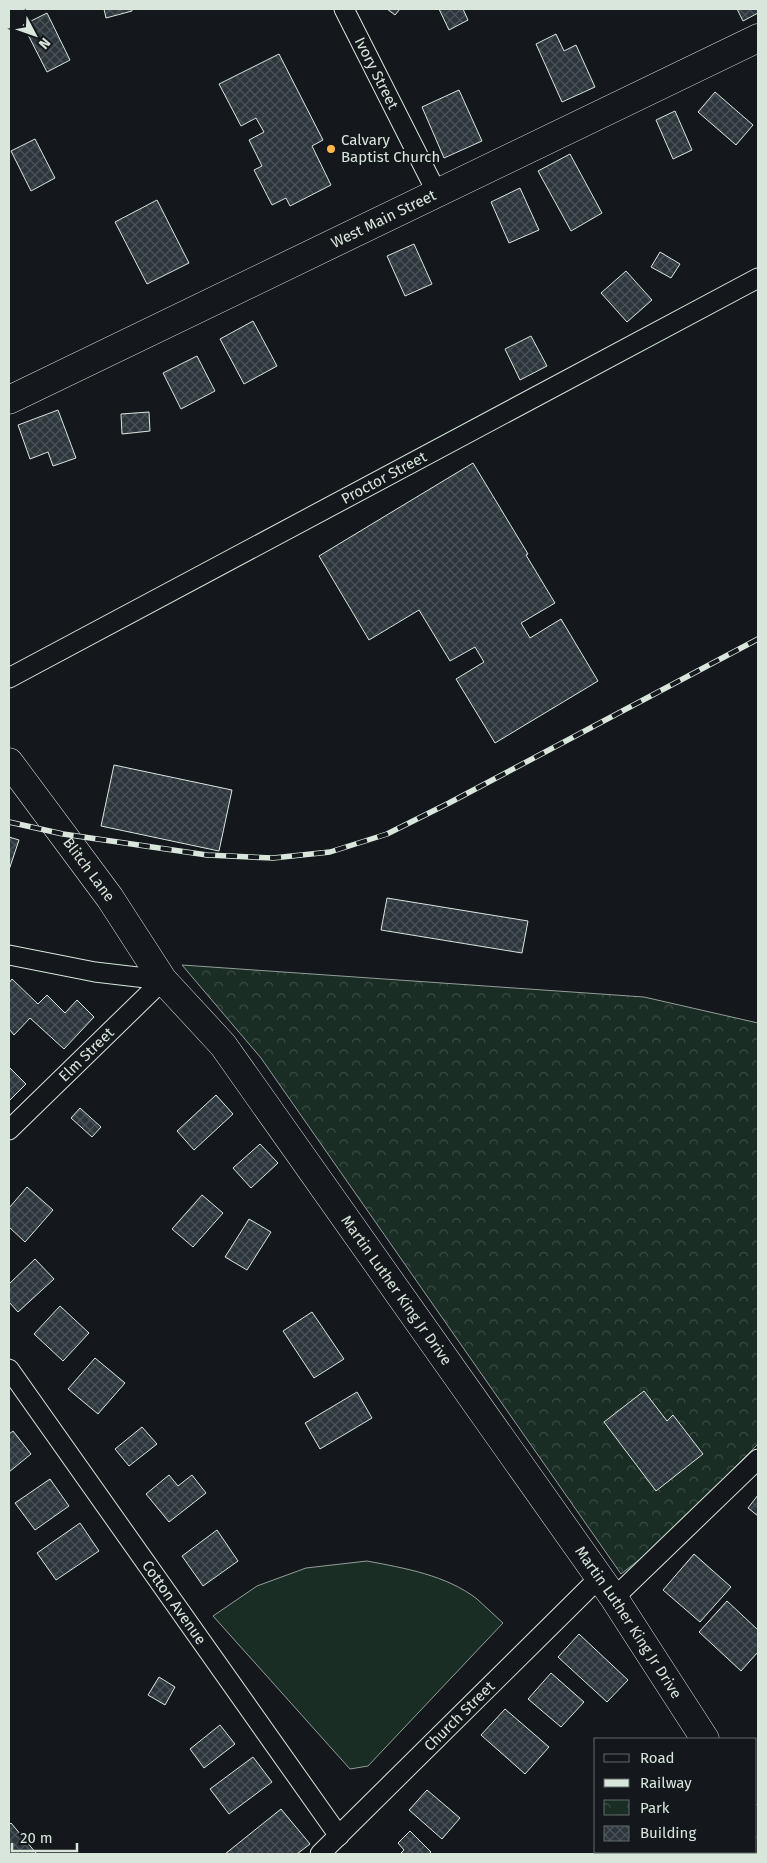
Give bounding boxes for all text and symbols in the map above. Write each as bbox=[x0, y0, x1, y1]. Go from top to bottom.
north arrow bbox=[10, 10, 60, 60]
text: N bbox=[35, 34, 54, 52]
street label: Ivory Street bbox=[351, 34, 402, 113]
place label: Calvary Baptist Church bbox=[341, 131, 440, 166]
marker: Calvary Baptist Church bbox=[325, 143, 337, 155]
street label: West Main Street bbox=[328, 186, 440, 252]
street label: Proctor Street bbox=[338, 447, 430, 508]
street label: Blitch Lane bbox=[59, 834, 119, 905]
street label: Elm Street bbox=[55, 1023, 118, 1085]
street label: Martin Luther King Jr Drive bbox=[337, 1212, 456, 1369]
street label: Martin Luther King Jr Drive bbox=[571, 1543, 686, 1702]
street label: Cotton Avenue bbox=[138, 1557, 210, 1648]
street label: Church Street bbox=[420, 1677, 499, 1755]
legend bbox=[594, 1738, 757, 1853]
text: Road bbox=[640, 1749, 675, 1767]
text: Railway bbox=[640, 1774, 692, 1792]
text: Park bbox=[640, 1799, 670, 1817]
scale bar bbox=[12, 1820, 78, 1852]
text: Building bbox=[640, 1824, 696, 1842]
text: 20 m bbox=[20, 1829, 53, 1847]

